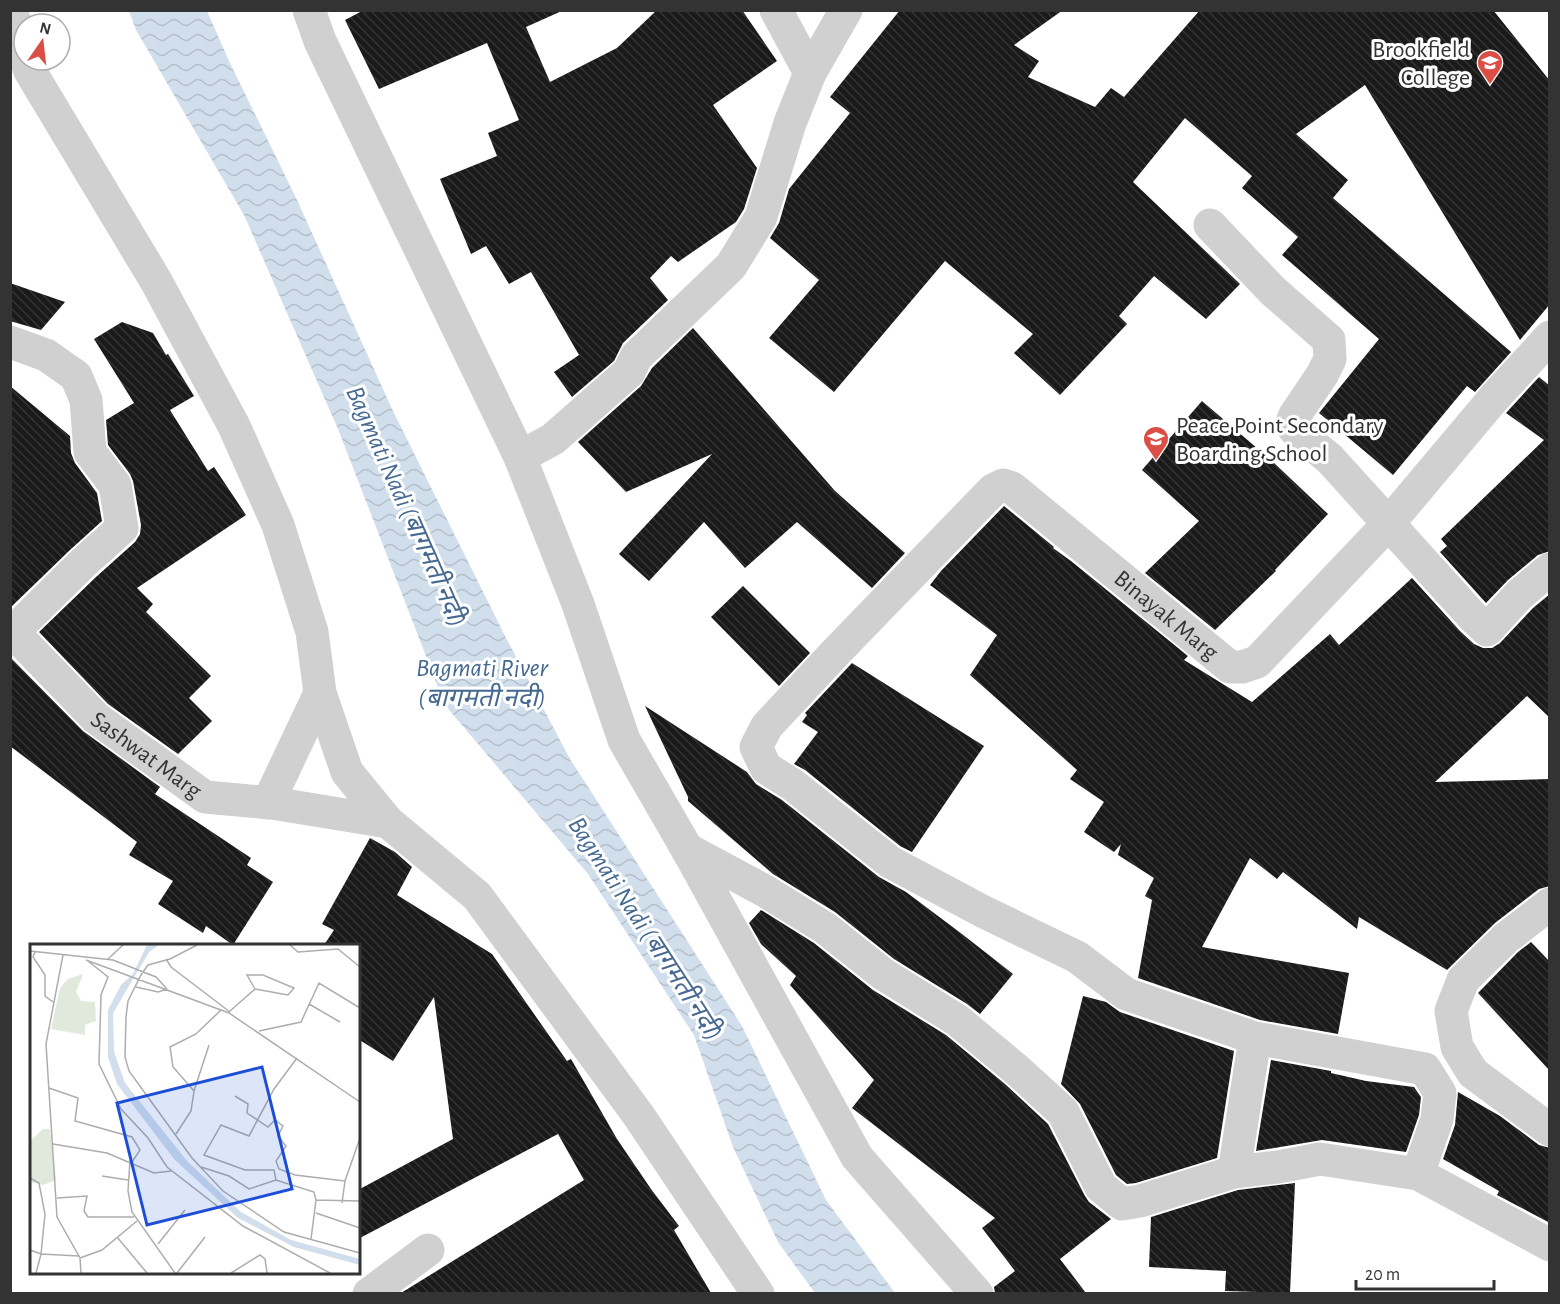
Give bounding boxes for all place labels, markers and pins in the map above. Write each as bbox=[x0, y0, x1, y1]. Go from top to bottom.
place label: Brookfield College bbox=[1372, 38, 1470, 90]
school or university icon: Brookfield College bbox=[1475, 48, 1505, 86]
place label: Peace Point Secondary Boarding School bbox=[1176, 414, 1384, 466]
school or university icon: Peace Point Secondary Boarding School bbox=[1141, 424, 1171, 462]

